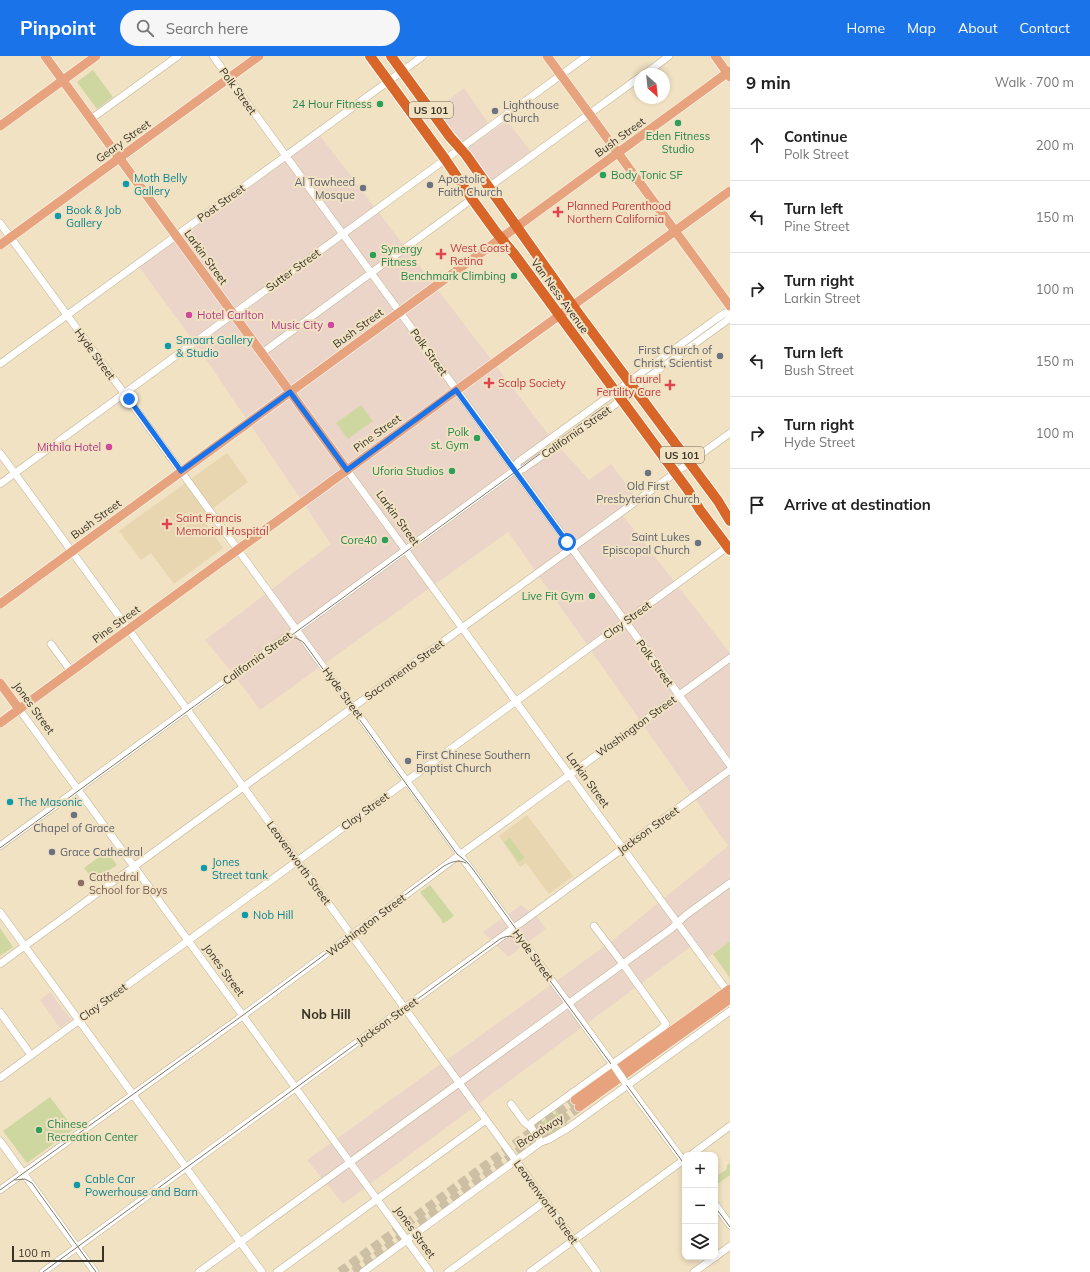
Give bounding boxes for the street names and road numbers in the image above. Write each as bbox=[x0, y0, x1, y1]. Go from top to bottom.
street label: Polk Street bbox=[216, 65, 260, 117]
road number: US 101 bbox=[409, 102, 453, 118]
street label: Bush Street bbox=[592, 114, 648, 160]
street label: Geary Street bbox=[93, 116, 153, 165]
street label: Post Street bbox=[194, 181, 248, 225]
street label: Larkin Street bbox=[181, 227, 231, 287]
street label: Sutter Street bbox=[263, 245, 323, 294]
street label: Van Ness Avenue bbox=[528, 256, 592, 336]
street label: Bush Street bbox=[330, 305, 386, 351]
street label: Hyde Street bbox=[72, 326, 118, 383]
street label: Polk Street bbox=[407, 326, 451, 378]
street label: California Street bbox=[538, 403, 614, 461]
street label: Pine Street bbox=[350, 411, 404, 455]
road number: US 101 bbox=[660, 447, 704, 463]
street label: Larkin Street bbox=[373, 488, 423, 548]
street label: Bush Street bbox=[68, 496, 124, 542]
street label: Clay Street bbox=[600, 598, 654, 642]
street label: Pine Street bbox=[89, 602, 143, 646]
street label: California Street bbox=[220, 628, 294, 688]
street label: Sacramento Street bbox=[362, 636, 447, 704]
street label: Polk Street bbox=[633, 637, 677, 689]
street label: Hyde Street bbox=[320, 665, 366, 722]
street label: Jones Street bbox=[10, 679, 58, 737]
street label: Washington Street bbox=[593, 692, 679, 760]
street label: Larkin Street bbox=[563, 750, 613, 810]
street label: Clay Street bbox=[338, 789, 392, 833]
street label: Jackson Street bbox=[614, 803, 682, 857]
street label: Leavenworth Street bbox=[264, 818, 334, 908]
street label: Washington Street bbox=[324, 891, 409, 959]
street label: Hyde Street bbox=[510, 927, 556, 984]
street label: Jones Street bbox=[200, 941, 248, 999]
street label: Clay Street bbox=[76, 980, 130, 1024]
street label: Jackson Street bbox=[353, 994, 421, 1048]
street label: Broadway bbox=[514, 1111, 566, 1151]
street label: Leavenworth Street bbox=[511, 1157, 581, 1247]
street label: Jones Street bbox=[391, 1203, 439, 1261]

